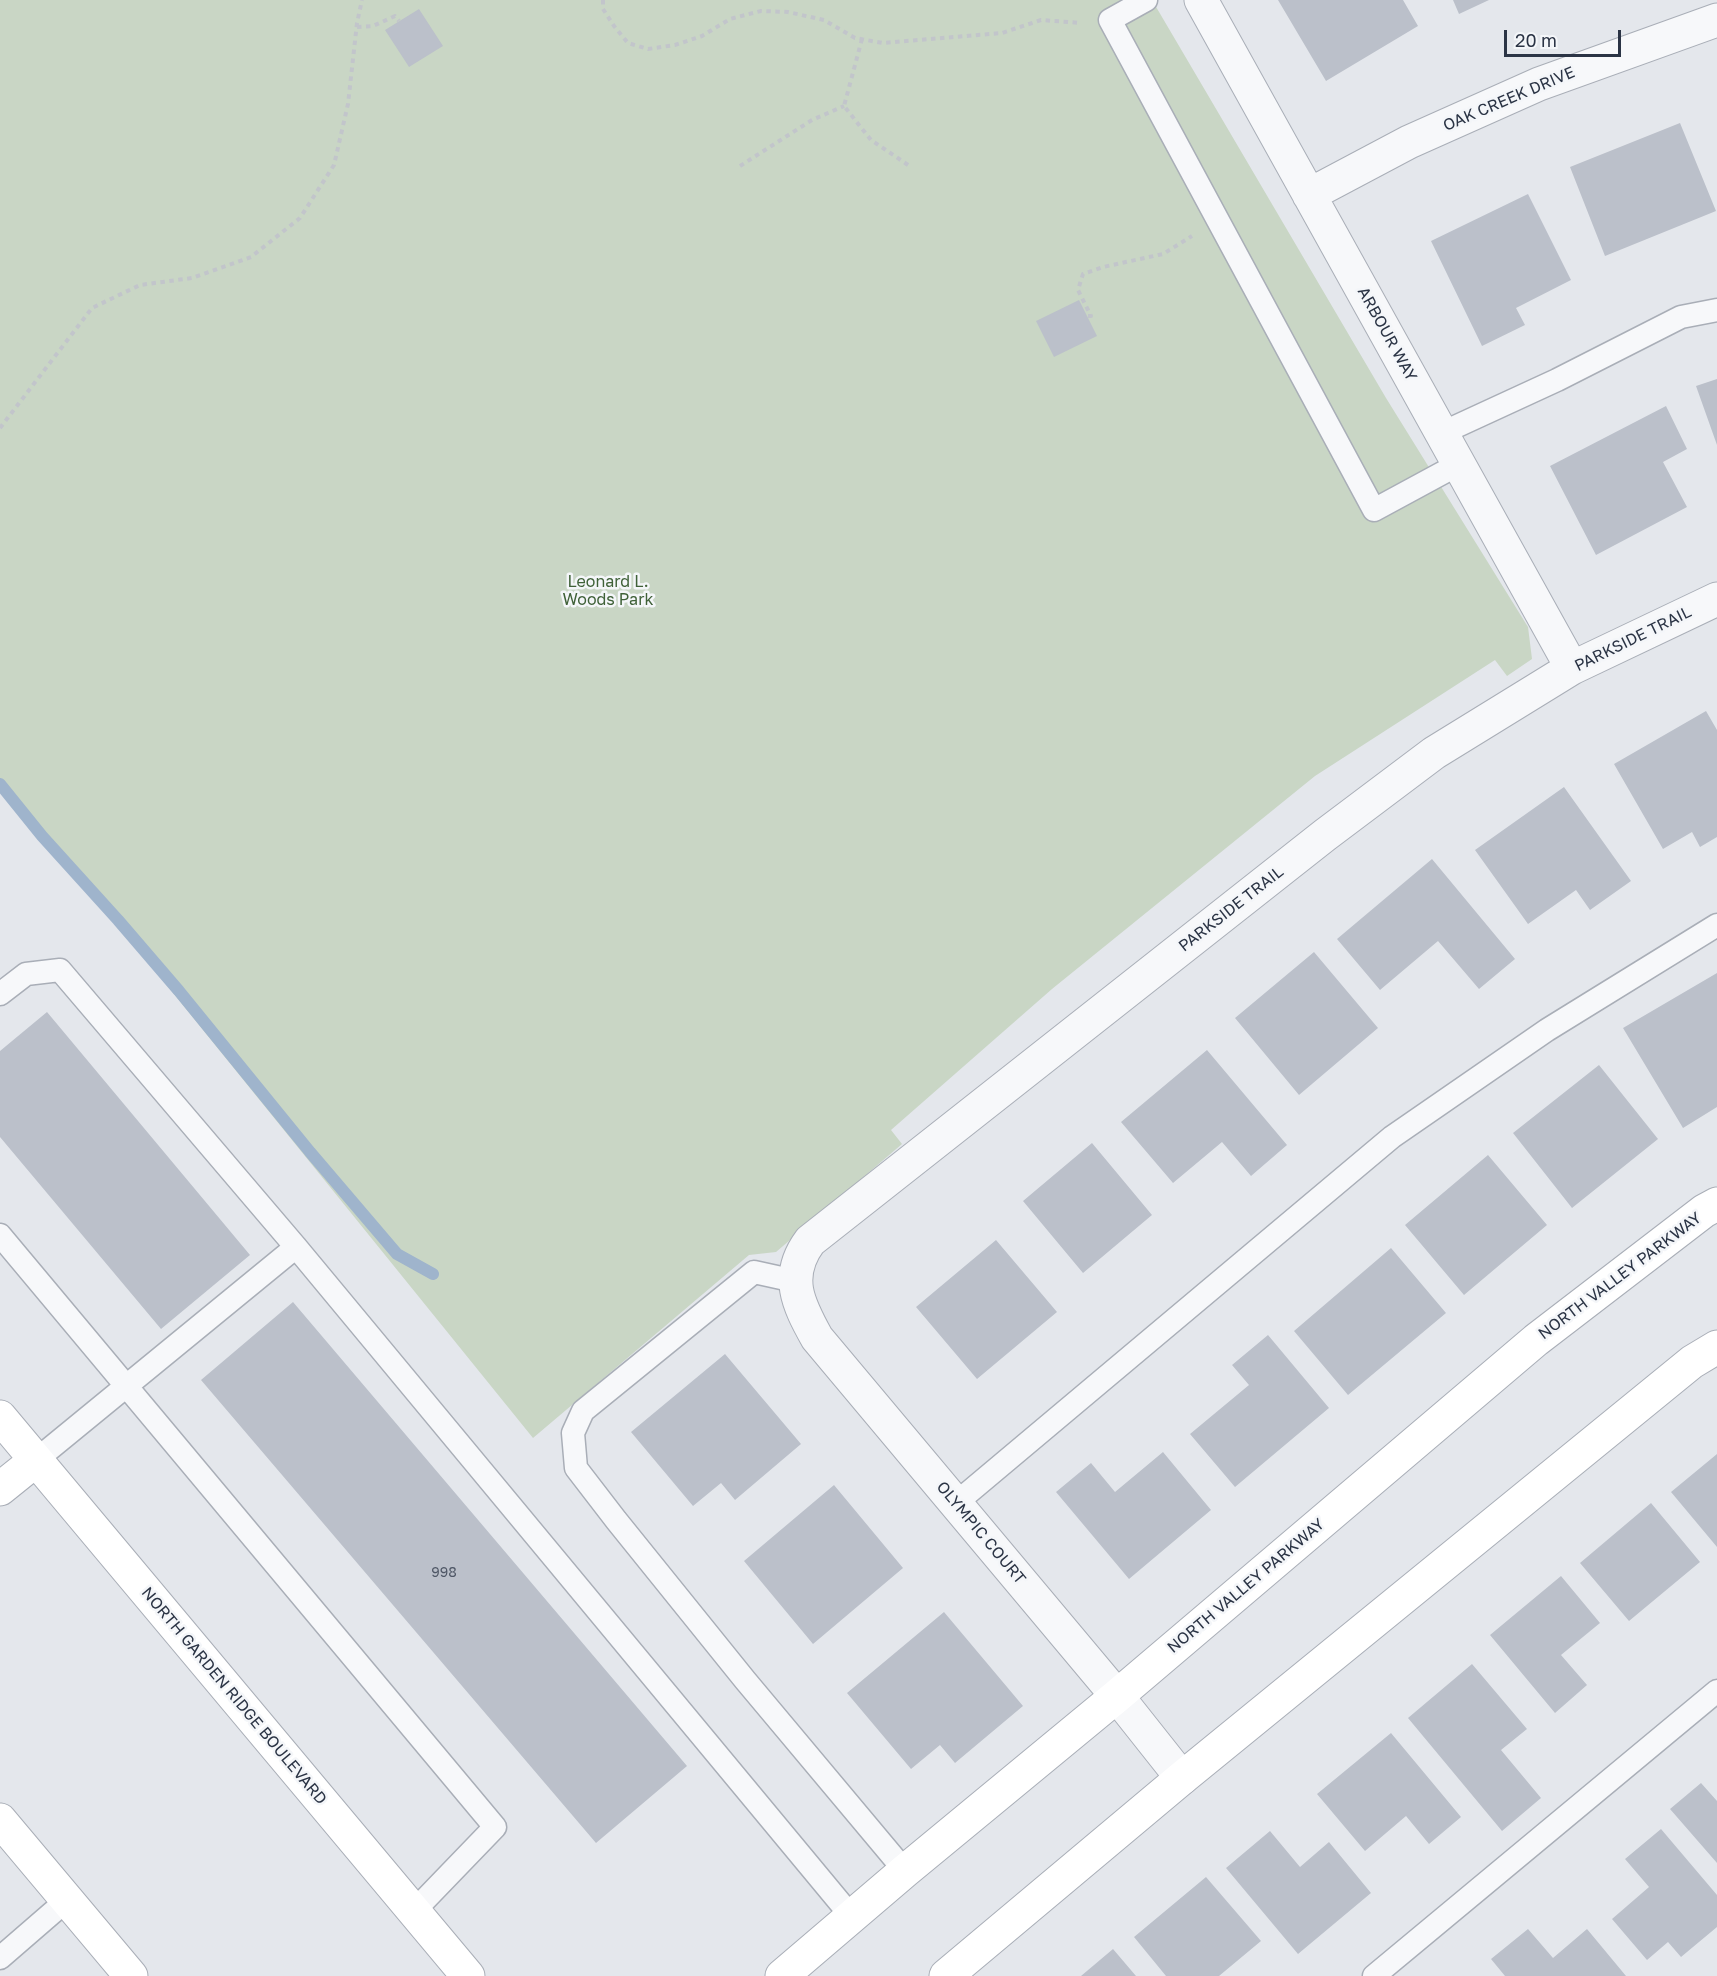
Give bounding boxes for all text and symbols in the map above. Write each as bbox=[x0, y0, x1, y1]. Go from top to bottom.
scale bar bbox=[1507, 18, 1624, 56]
text: 20 m bbox=[1515, 29, 1557, 51]
street label: OAK CREEK DRIVE bbox=[1440, 63, 1578, 135]
street label: ARBOUR WAY bbox=[1353, 284, 1421, 384]
park label: Leonard L. Woods Park bbox=[563, 572, 653, 610]
street label: PARKSIDE TRAIL bbox=[1572, 602, 1694, 676]
street label: PARKSIDE TRAIL bbox=[1175, 862, 1287, 956]
street label: NORTH VALLEY PARKWAY bbox=[1535, 1208, 1705, 1344]
street label: OLYMPIC COURT bbox=[932, 1478, 1030, 1588]
street label: NORTH VALLEY PARKWAY bbox=[1164, 1515, 1328, 1657]
house number: 998 bbox=[431, 1565, 457, 1581]
street label: NORTH GARDEN RIDGE BOULEVARD bbox=[137, 1583, 331, 1809]

